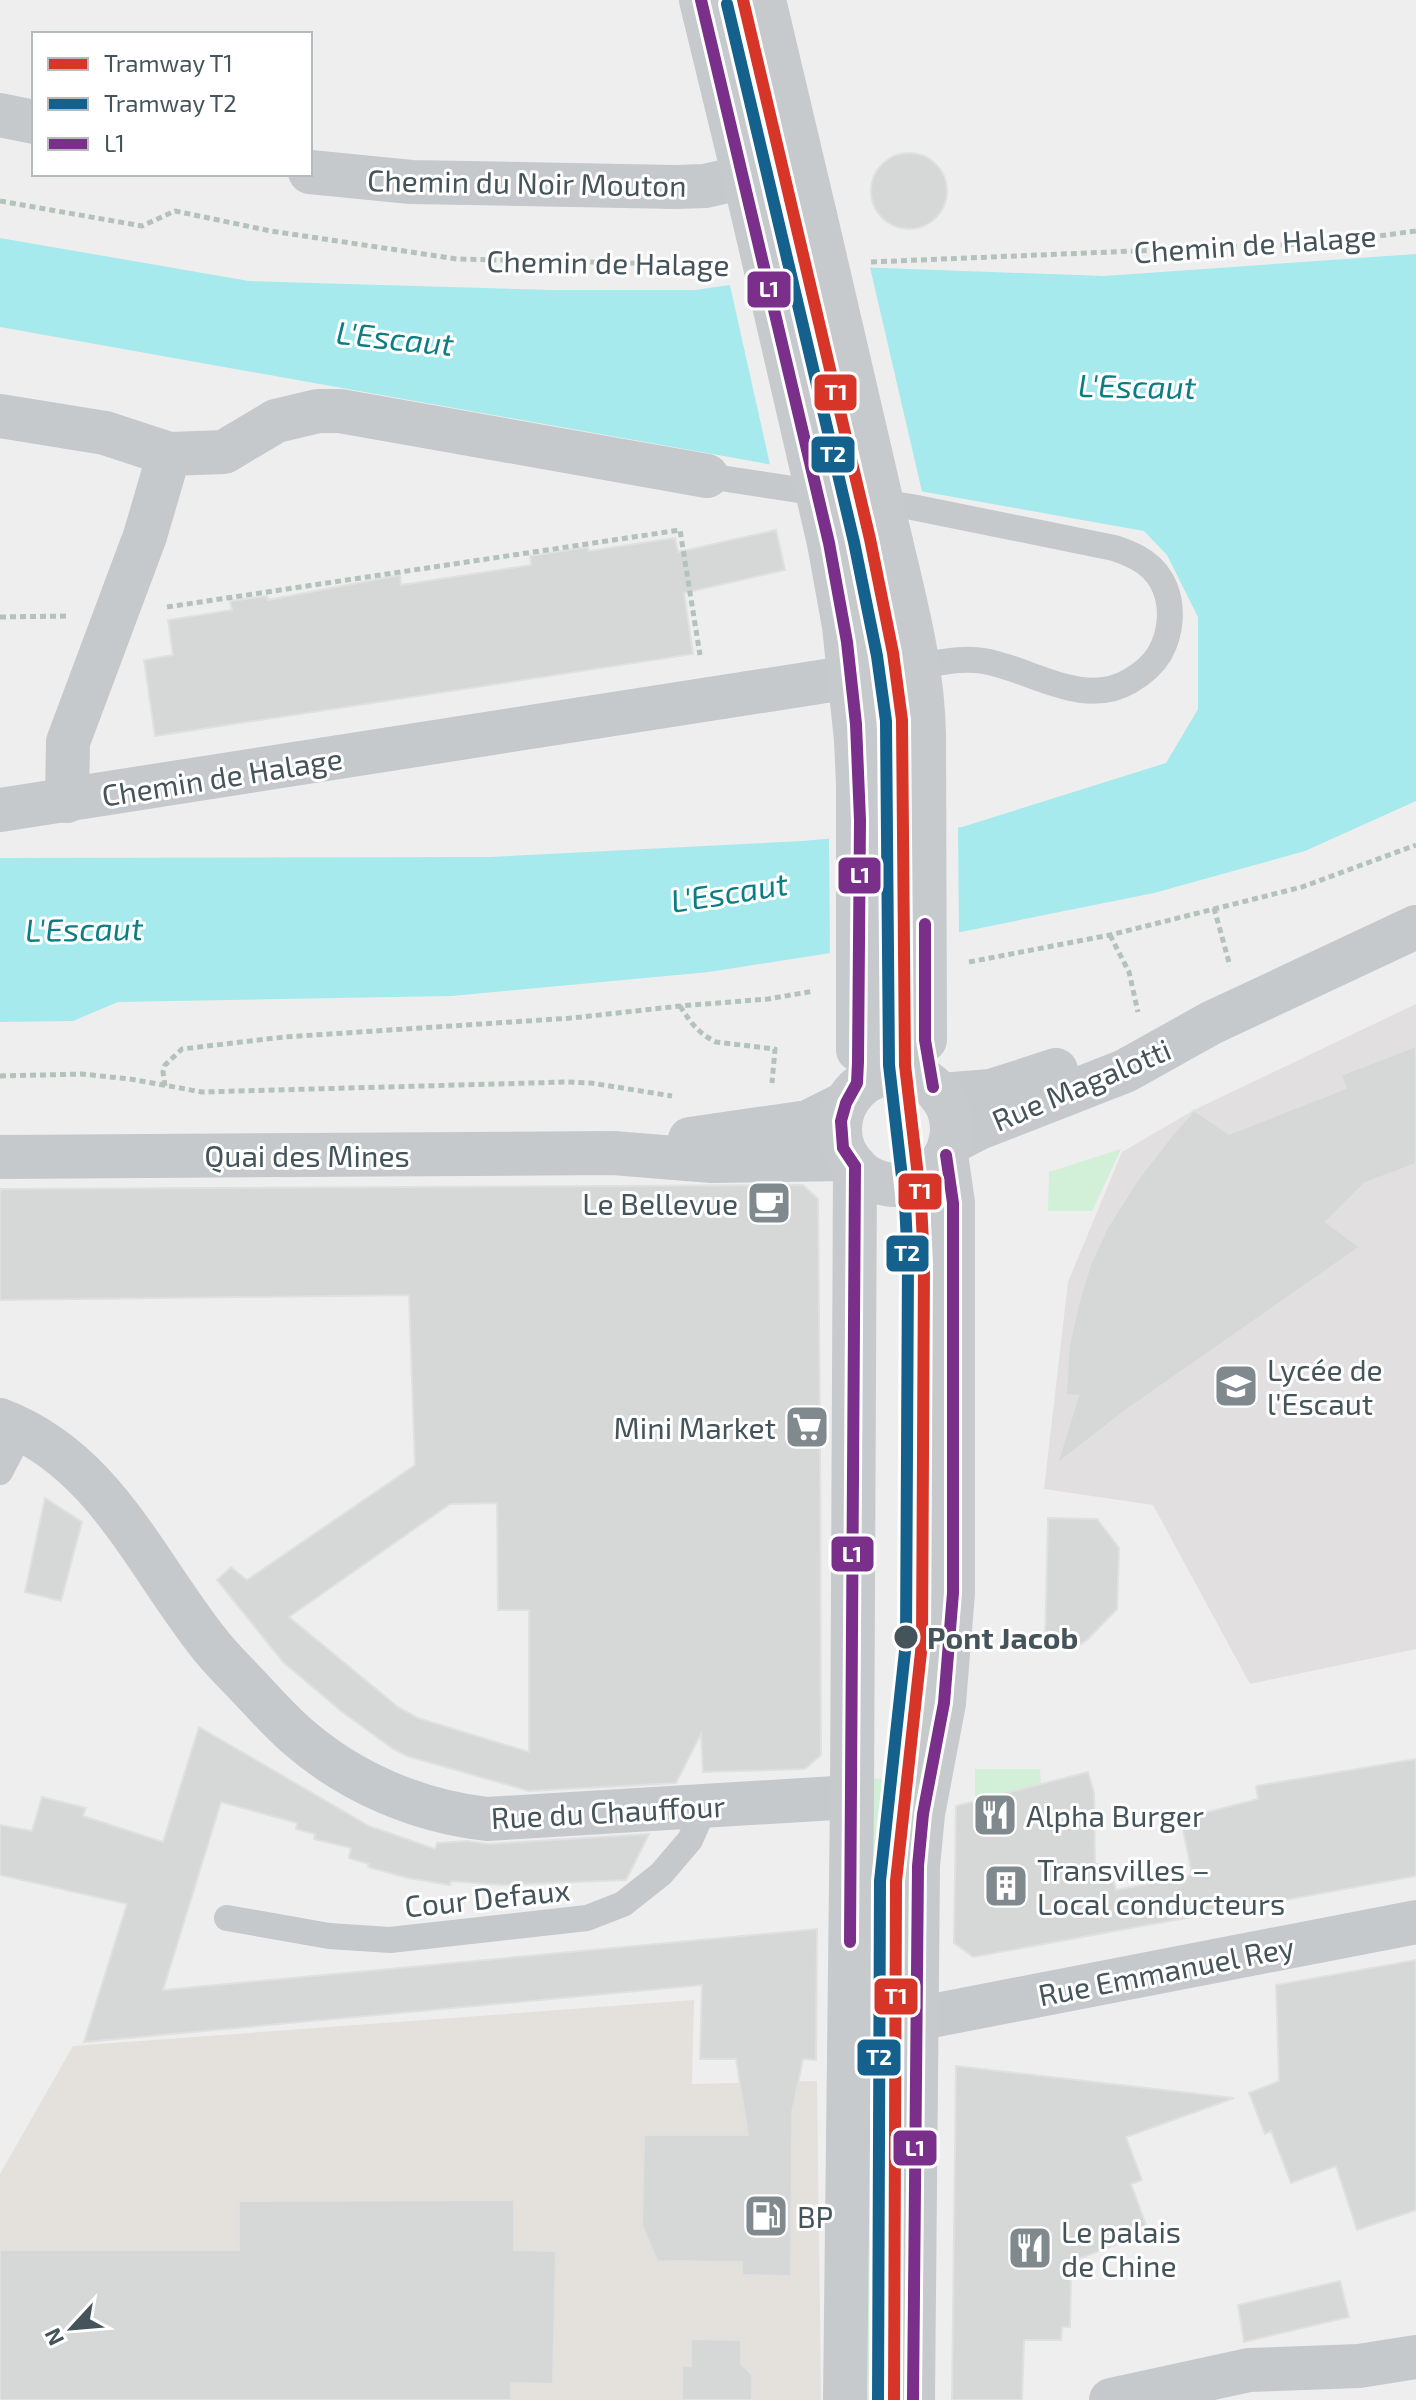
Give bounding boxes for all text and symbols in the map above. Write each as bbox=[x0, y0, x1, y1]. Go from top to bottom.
legend bbox=[32, 32, 312, 176]
text: Tramway T1 bbox=[104, 48, 233, 77]
text: Tramway T2 bbox=[104, 88, 237, 117]
text: L1 bbox=[104, 128, 125, 157]
street label: Chemin du Noir Mouton bbox=[367, 161, 687, 203]
street label: Chemin de Halage bbox=[1132, 217, 1378, 269]
street label: Chemin de Halage bbox=[486, 242, 730, 282]
line badge: L1 bbox=[746, 270, 792, 309]
text: L1 bbox=[759, 275, 779, 301]
water label: L'Escaut bbox=[334, 312, 457, 362]
water label: L'Escaut bbox=[1078, 365, 1197, 405]
line badge: T1 bbox=[813, 373, 858, 412]
text: T1 bbox=[825, 378, 847, 404]
line badge: T2 bbox=[810, 435, 856, 474]
text: T2 bbox=[820, 440, 846, 466]
street label: Chemin de Halage bbox=[99, 739, 345, 813]
line badge: L1 bbox=[837, 856, 882, 895]
text: L1 bbox=[850, 861, 870, 887]
water label: L'Escaut bbox=[668, 863, 791, 919]
water label: L'Escaut bbox=[25, 908, 144, 948]
street label: Rue Magalotti bbox=[986, 1030, 1176, 1138]
street label: Quai des Mines bbox=[204, 1137, 410, 1173]
line badge: T1 bbox=[897, 1172, 943, 1211]
text: T1 bbox=[909, 1177, 931, 1203]
cafe icon: Le Bellevue bbox=[745, 1179, 793, 1227]
place label: Le Bellevue bbox=[582, 1185, 738, 1221]
line badge: T2 bbox=[885, 1234, 930, 1273]
text: T2 bbox=[894, 1239, 920, 1265]
place label: Lycée de l'Escaut bbox=[1267, 1351, 1383, 1421]
school or university icon: Lycée de l'Escaut bbox=[1212, 1362, 1260, 1410]
supermarket icon: Mini Market bbox=[783, 1403, 831, 1451]
place label: Mini Market bbox=[614, 1409, 776, 1445]
line badge: L1 bbox=[830, 1535, 875, 1573]
text: L1 bbox=[842, 1540, 862, 1566]
place label: Pont Jacob bbox=[927, 1619, 1078, 1655]
marker: Pont Jacob bbox=[892, 1623, 920, 1651]
street label: Rue du Chauffour bbox=[490, 1787, 726, 1835]
restaurant icon: Alpha Burger bbox=[971, 1791, 1019, 1839]
place label: Alpha Burger bbox=[1026, 1797, 1204, 1833]
place label: Transvilles – Local conducteurs bbox=[1037, 1851, 1285, 1921]
building icon: Transvilles – Local conducteurs bbox=[982, 1862, 1030, 1910]
street label: Cour Defaux bbox=[402, 1870, 572, 1924]
street label: Rue Emmanuel Rey bbox=[1035, 1927, 1297, 2012]
line badge: T1 bbox=[873, 1977, 919, 2016]
text: T1 bbox=[885, 1982, 907, 2008]
line badge: T2 bbox=[856, 2038, 902, 2077]
text: T2 bbox=[866, 2043, 892, 2069]
line badge: L1 bbox=[892, 2129, 938, 2167]
text: L1 bbox=[905, 2134, 925, 2160]
fuel station icon: BP bbox=[742, 2192, 790, 2240]
place label: BP bbox=[797, 2198, 833, 2234]
place label: Le palais de Chine bbox=[1061, 2213, 1181, 2283]
restaurant icon: Le palais de Chine bbox=[1006, 2224, 1054, 2272]
north arrow bbox=[32, 2288, 112, 2368]
text: N bbox=[38, 2324, 68, 2350]

